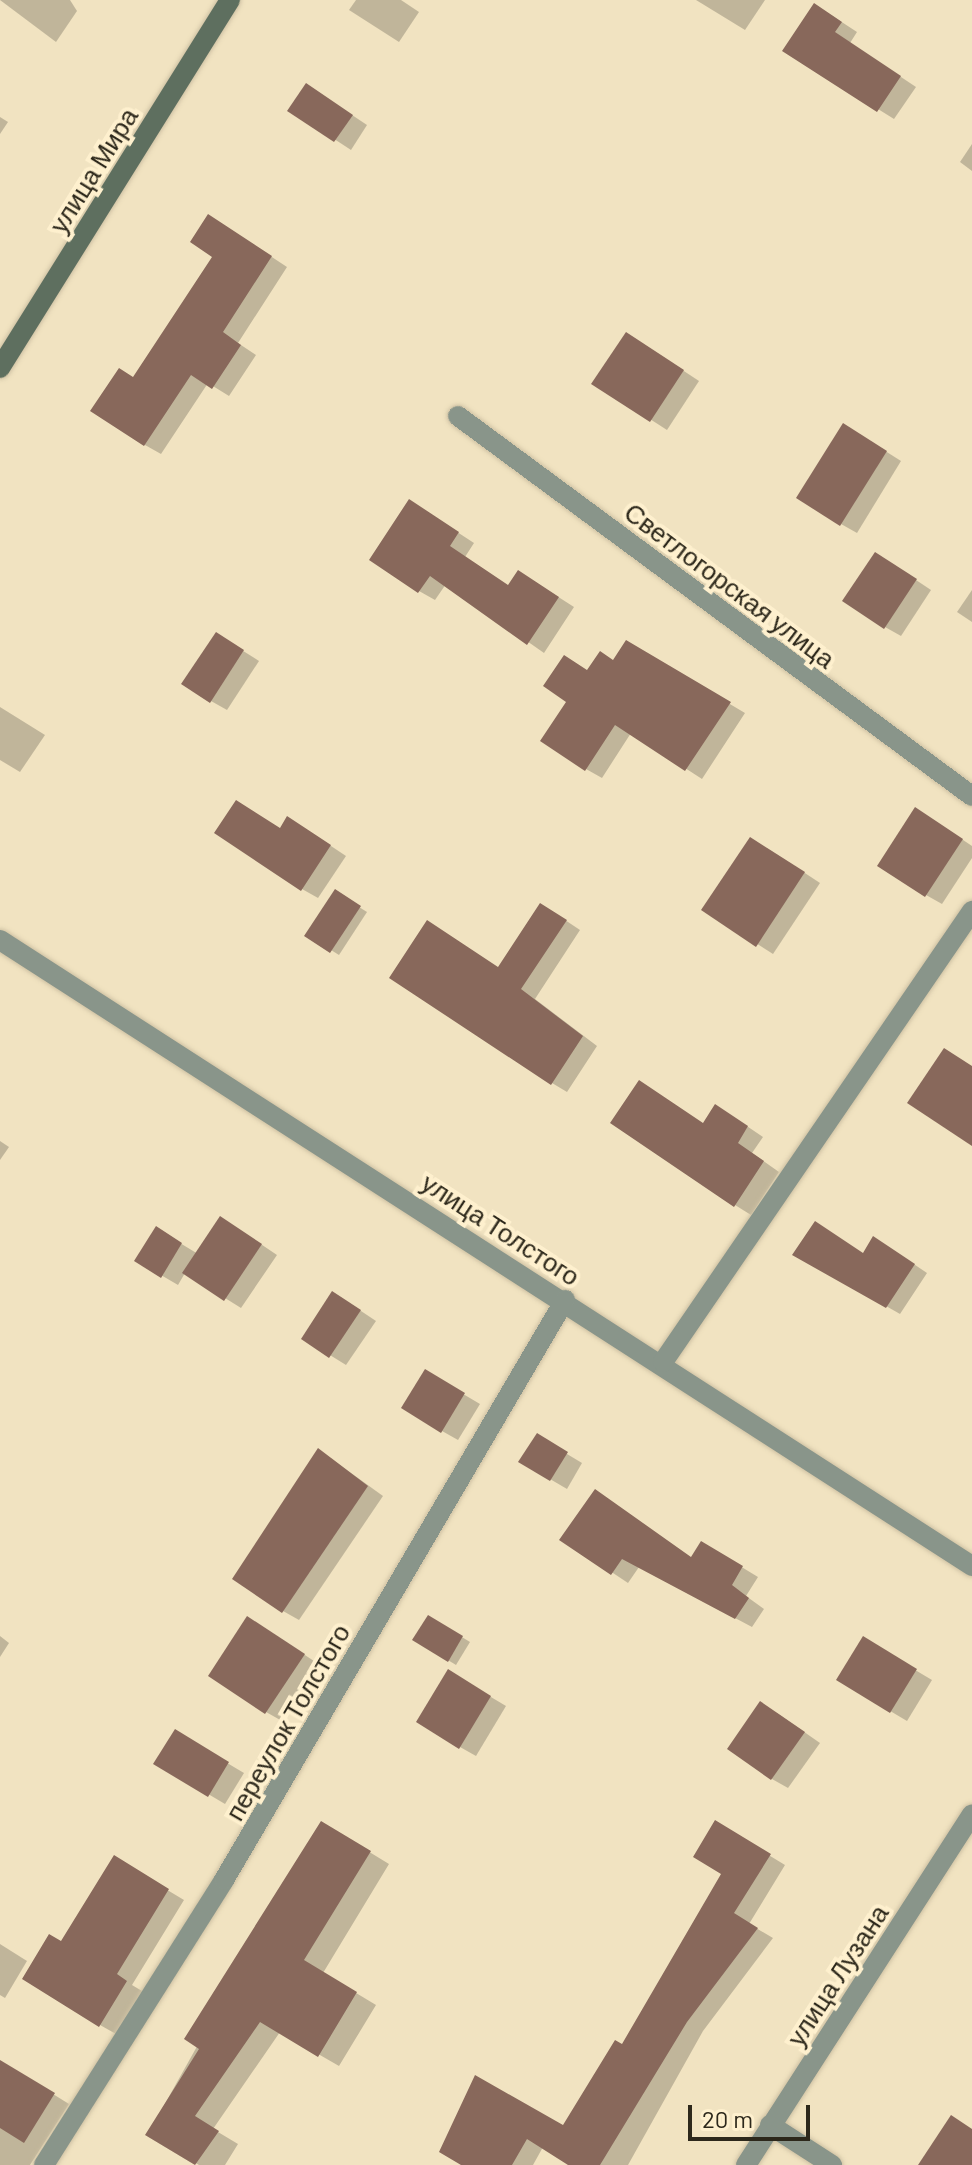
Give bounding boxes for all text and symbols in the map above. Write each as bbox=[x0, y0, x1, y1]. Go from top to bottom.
street label: улица Мира bbox=[42, 102, 144, 238]
street label: Светлогорская улица bbox=[619, 496, 841, 674]
street label: улица Толстого bbox=[416, 1166, 586, 1292]
street label: переулок Толстого bbox=[218, 1618, 356, 1826]
street label: улица Лузана bbox=[780, 1898, 894, 2052]
scale bar bbox=[692, 2089, 814, 2139]
text: 20 m bbox=[702, 2104, 753, 2133]

